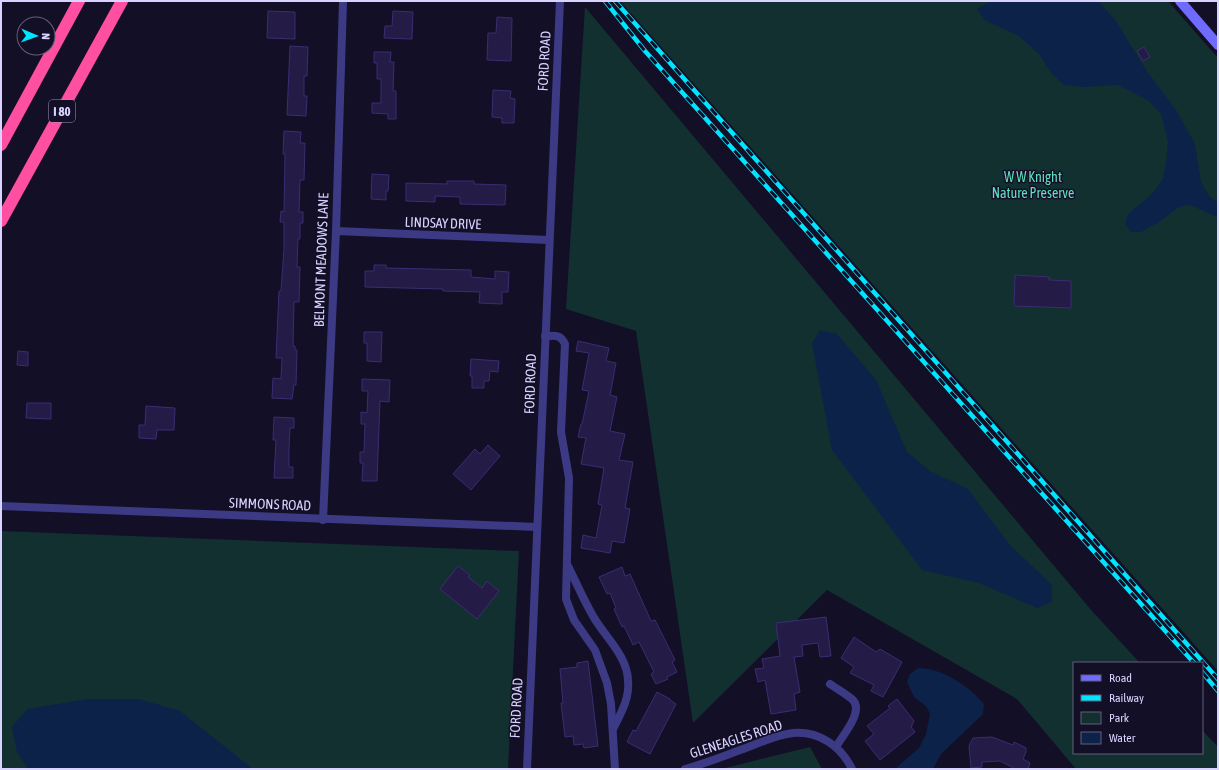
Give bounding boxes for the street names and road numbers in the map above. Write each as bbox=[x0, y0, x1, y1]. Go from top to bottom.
street label: FORD ROAD bbox=[534, 30, 554, 92]
road number: I 80 bbox=[49, 100, 75, 122]
street label: BELMONT MEADOWS LANE bbox=[311, 193, 331, 327]
street label: LINDSAY DRIVE bbox=[404, 214, 482, 232]
street label: FORD ROAD bbox=[521, 353, 539, 414]
street label: SIMMONS ROAD bbox=[229, 495, 312, 513]
street label: FORD ROAD bbox=[506, 677, 526, 739]
street label: GLENEAGLES ROAD bbox=[688, 716, 784, 761]

